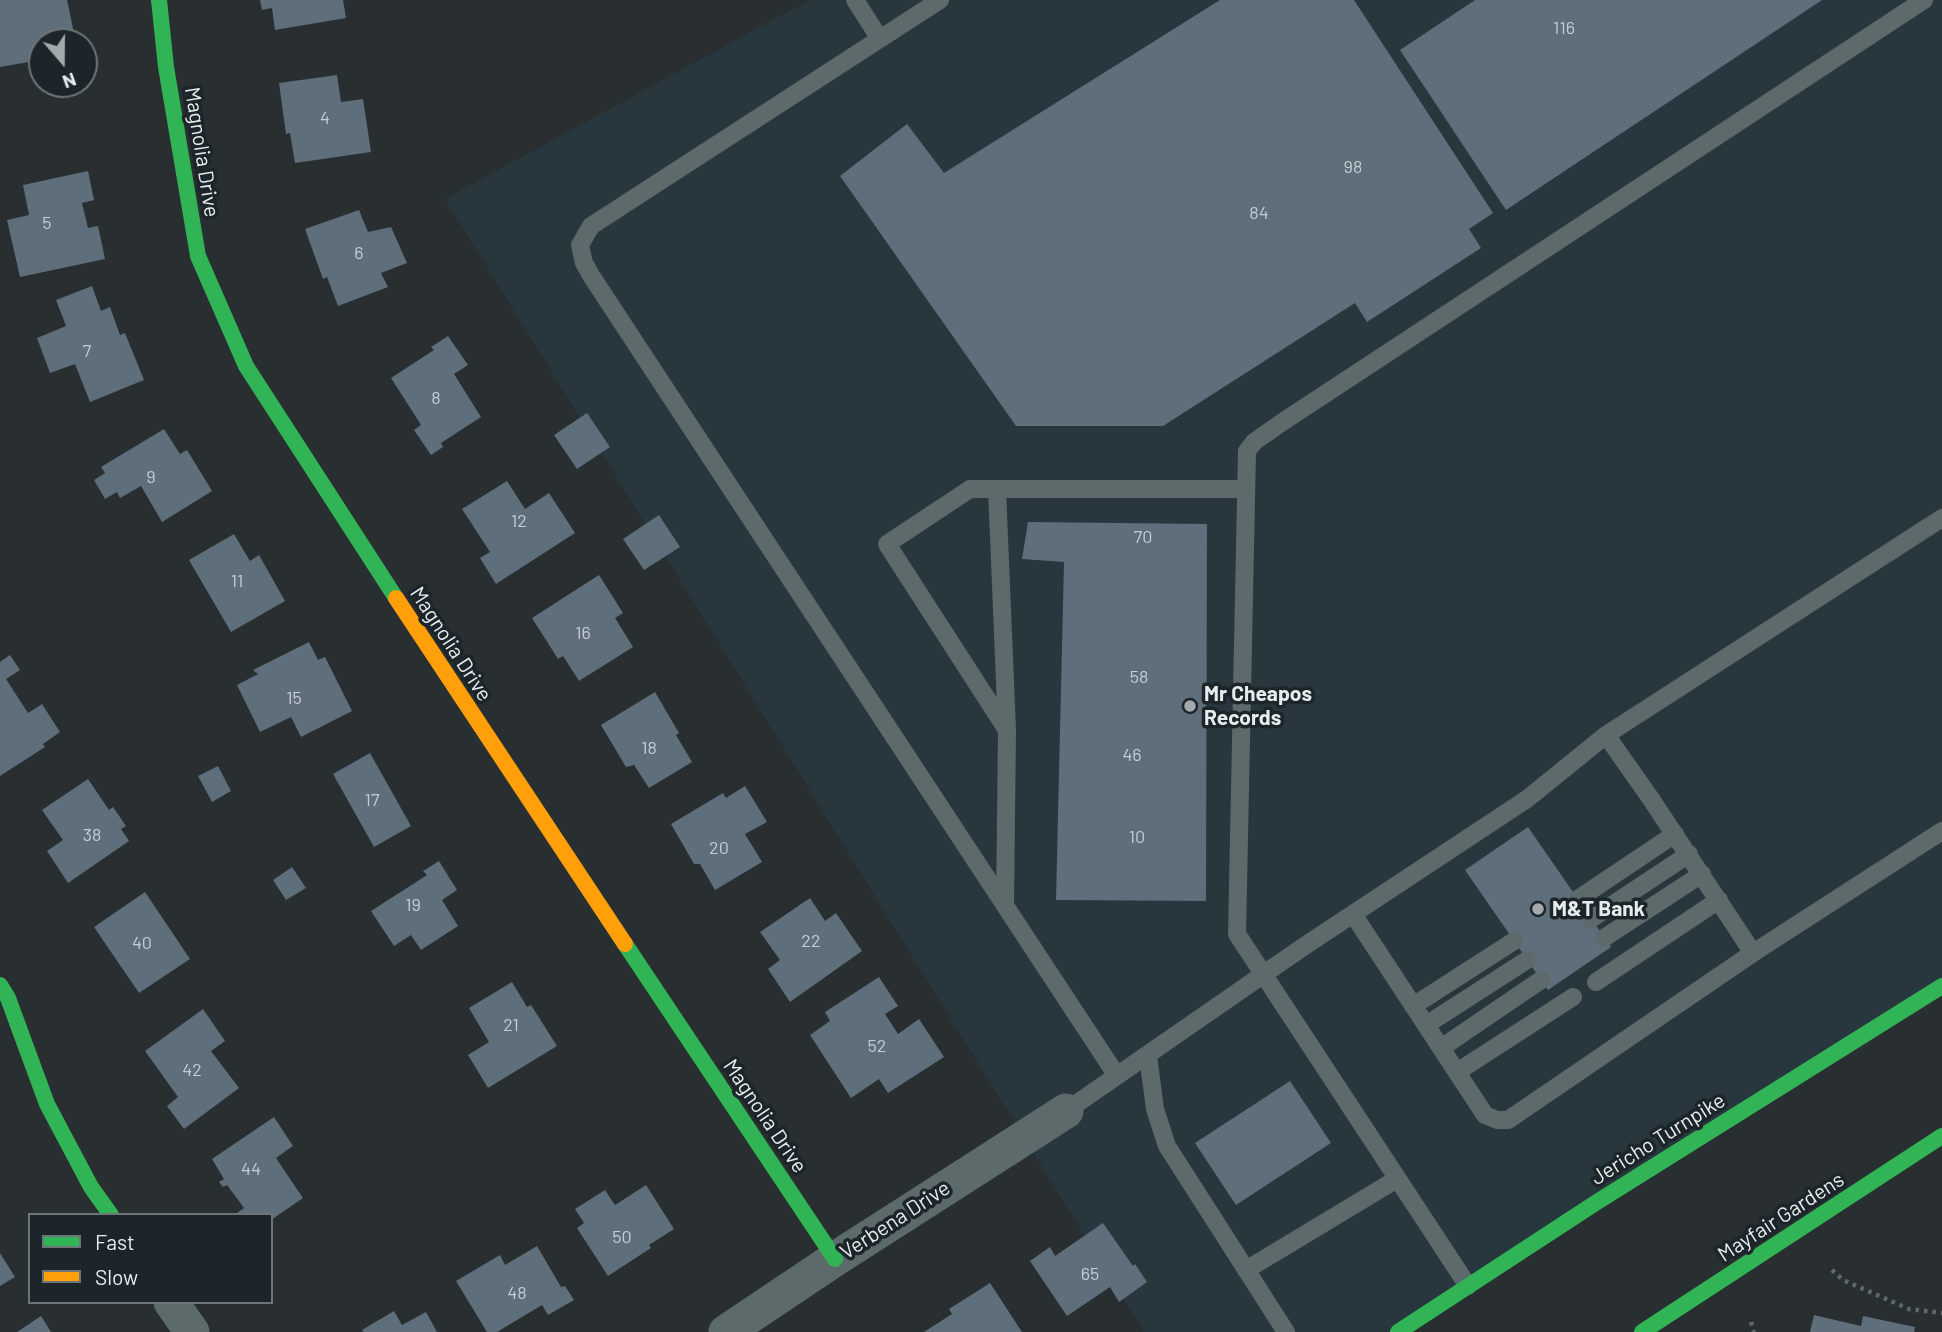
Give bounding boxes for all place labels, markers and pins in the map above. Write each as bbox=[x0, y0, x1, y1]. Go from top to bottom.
place label: Mr Cheapos Records bbox=[1204, 681, 1312, 731]
marker: Mr Cheapos Records bbox=[1182, 698, 1198, 714]
place label: M&T Bank bbox=[1552, 896, 1645, 922]
marker: M&T Bank bbox=[1530, 901, 1546, 917]

